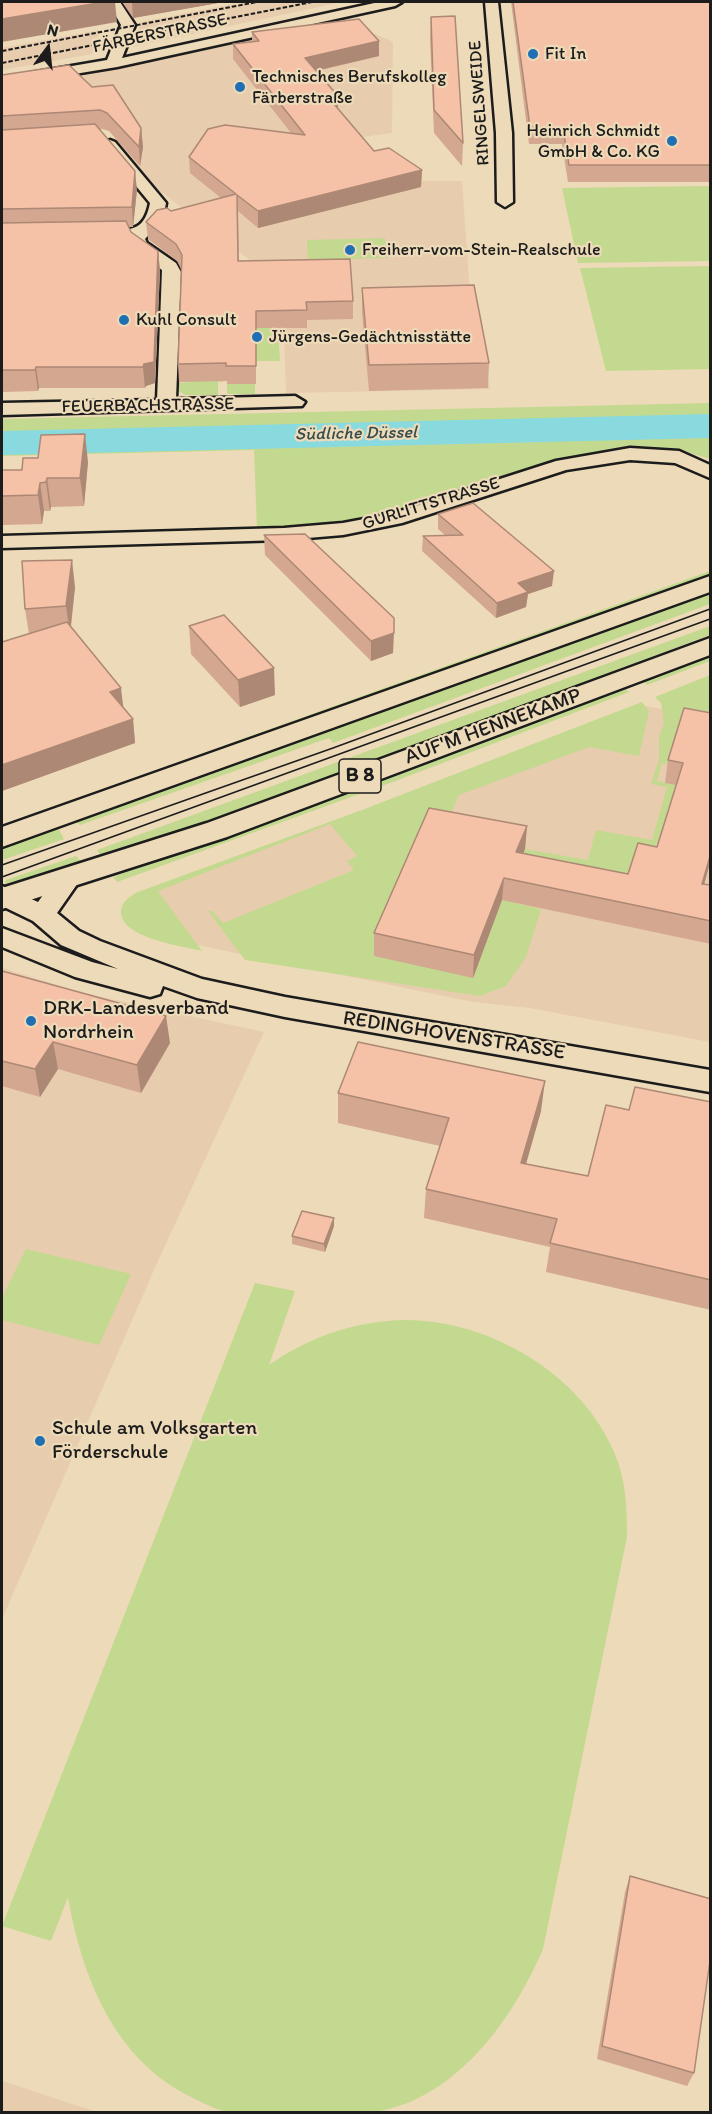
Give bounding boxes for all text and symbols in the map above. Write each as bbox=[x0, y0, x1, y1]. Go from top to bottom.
street label: FÄRBERSTRASSE bbox=[91, 9, 229, 59]
north arrow bbox=[18, 18, 78, 78]
text: N bbox=[45, 20, 60, 41]
street label: RINGELSWEIDE bbox=[465, 40, 495, 166]
place label: Fit In bbox=[545, 43, 587, 65]
marker: Fit In bbox=[526, 47, 540, 61]
place label: Technisches Berufskolleg Färberstraße bbox=[252, 66, 446, 109]
marker: Technisches Berufskolleg Färberstraße bbox=[233, 80, 247, 94]
place label: Heinrich Schmidt GmbH & Co. KG bbox=[526, 120, 660, 162]
marker: Heinrich Schmidt GmbH & Co. KG bbox=[665, 134, 679, 148]
place label: Freiherr-vom-Stein-Realschule bbox=[362, 239, 601, 261]
marker: Freiherr-vom-Stein-Realschule bbox=[343, 243, 357, 257]
place label: Kuhl Consult bbox=[136, 309, 237, 331]
marker: Kuhl Consult bbox=[117, 313, 131, 327]
place label: Jürgens-Gedächtnisstätte bbox=[269, 326, 471, 348]
marker: Jürgens-Gedächtnisstätte bbox=[250, 330, 264, 344]
street label: FEUERBACHSTRASSE bbox=[62, 394, 234, 418]
water label: Südliche Düssel bbox=[295, 422, 417, 446]
street label: GURLITTSTRASSE bbox=[360, 473, 502, 535]
street label: AUF'M HENNEKAMP bbox=[401, 683, 585, 771]
road number: B 8 bbox=[339, 759, 381, 793]
place label: DRK-Landesverband Nordrhein bbox=[43, 996, 229, 1046]
street label: REDINGHOVENSTRASSE bbox=[341, 1006, 567, 1066]
marker: DRK-Landesverband Nordrhein bbox=[24, 1014, 38, 1028]
place label: Schule am Volksgarten Förderschule bbox=[52, 1416, 257, 1466]
marker: Schule am Volksgarten Förderschule bbox=[33, 1434, 47, 1448]

